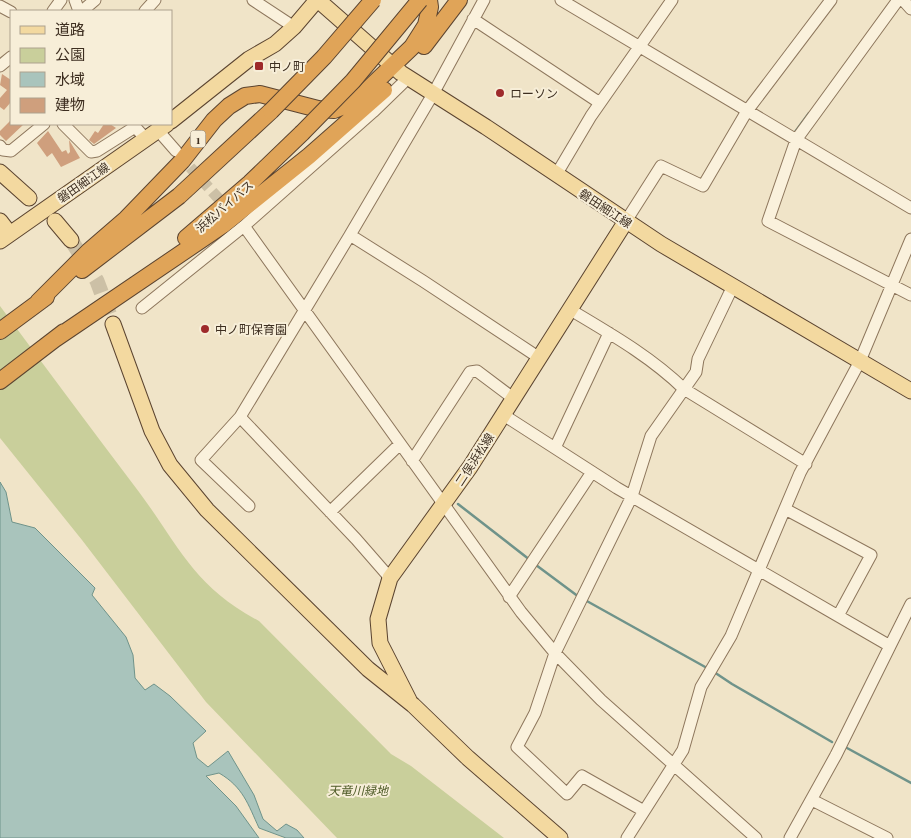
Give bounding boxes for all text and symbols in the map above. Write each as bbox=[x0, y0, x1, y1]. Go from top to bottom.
legend bbox=[10, 10, 172, 125]
text: 道路 bbox=[55, 19, 85, 39]
text: 公園 bbox=[55, 44, 85, 64]
place label: 中ノ町 bbox=[269, 58, 305, 74]
marker: 中ノ町 bbox=[253, 60, 265, 72]
text: 水域 bbox=[55, 69, 85, 89]
place label: ローソン bbox=[510, 85, 558, 101]
marker: ローソン bbox=[494, 87, 506, 99]
text: 建物 bbox=[55, 94, 85, 114]
road number: 1 bbox=[190, 130, 206, 148]
street label: 磐田細江線 bbox=[54, 158, 112, 206]
street label: 浜松バイパス bbox=[192, 176, 256, 236]
street label: 磐田細江線 bbox=[576, 185, 636, 231]
place label: 中ノ町保育園 bbox=[215, 321, 287, 337]
marker: 中ノ町保育園 bbox=[199, 323, 211, 335]
street label: 二俣浜松線 bbox=[451, 429, 497, 489]
park label: 天竜川緑地 bbox=[328, 782, 390, 798]

